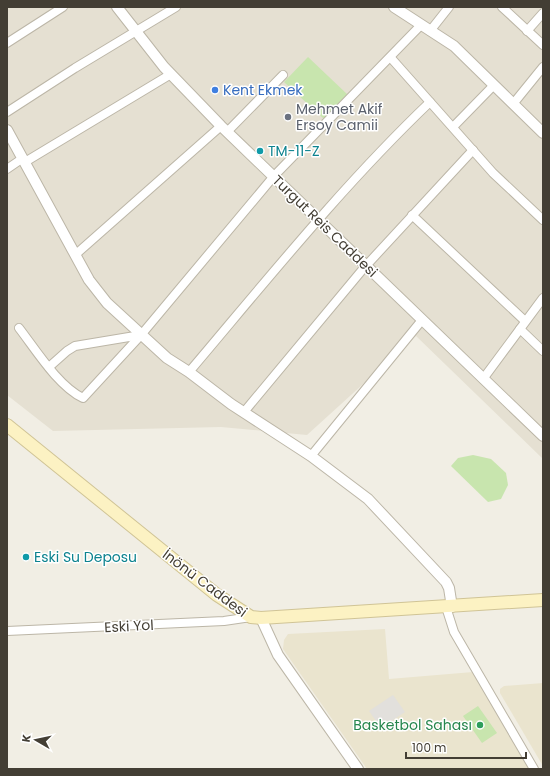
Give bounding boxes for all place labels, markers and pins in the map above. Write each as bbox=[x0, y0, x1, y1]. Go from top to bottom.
place label: Kent Ekmek bbox=[223, 80, 303, 100]
marker: Kent Ekmek bbox=[210, 85, 220, 95]
place label: Mehmet Akif Ersoy Camii bbox=[296, 99, 383, 135]
marker: Mehmet Akif Ersoy Camii bbox=[283, 112, 293, 122]
place label: TM-11-Z bbox=[268, 141, 320, 161]
marker: TM-11-Z bbox=[255, 146, 265, 156]
place label: Eski Su Deposu bbox=[34, 547, 137, 567]
marker: Eski Su Deposu bbox=[21, 552, 31, 562]
place label: Basketbol Sahası bbox=[353, 715, 472, 735]
marker: Basketbol Sahası bbox=[475, 720, 485, 730]

